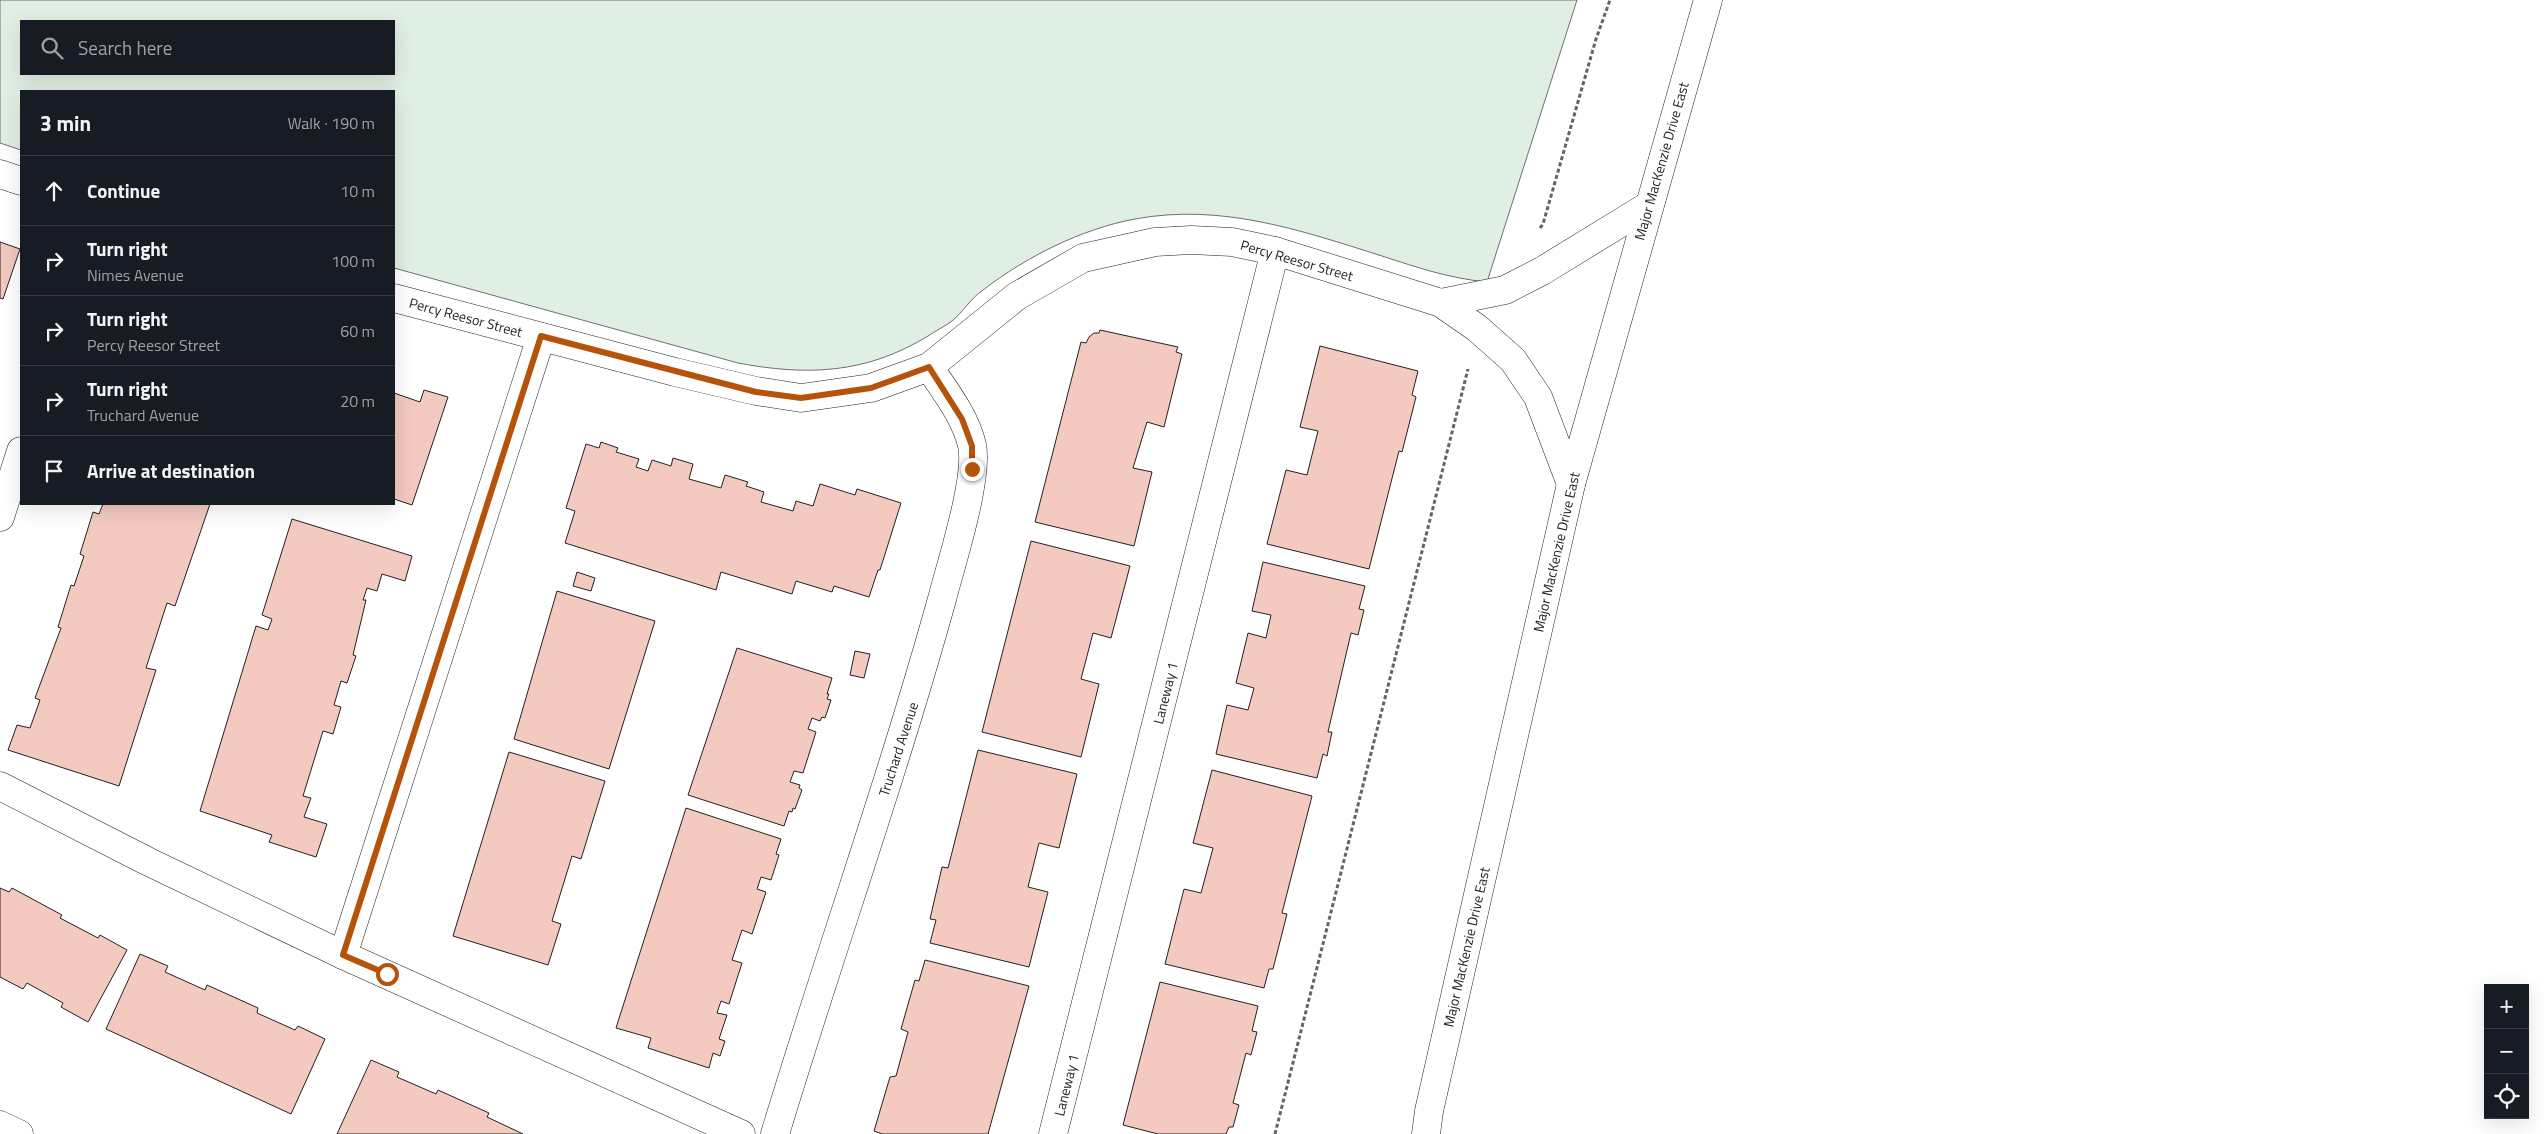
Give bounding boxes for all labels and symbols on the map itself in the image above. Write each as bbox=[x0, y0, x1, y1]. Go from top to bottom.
street label: Major MacKenzie Drive East bbox=[1628, 79, 1694, 243]
street label: Percy Reesor Street bbox=[1238, 234, 1356, 286]
street label: Percy Reesor Street bbox=[407, 292, 525, 342]
route end bbox=[961, 458, 984, 481]
street label: Major MacKenzie Drive East bbox=[1527, 470, 1585, 634]
street label: Laneway 1 bbox=[1147, 660, 1183, 726]
street label: Truchard Avenue bbox=[873, 699, 923, 799]
street label: Major MacKenzie Drive East bbox=[1437, 865, 1495, 1029]
route start bbox=[376, 963, 399, 986]
street label: Laneway 1 bbox=[1048, 1052, 1084, 1118]

